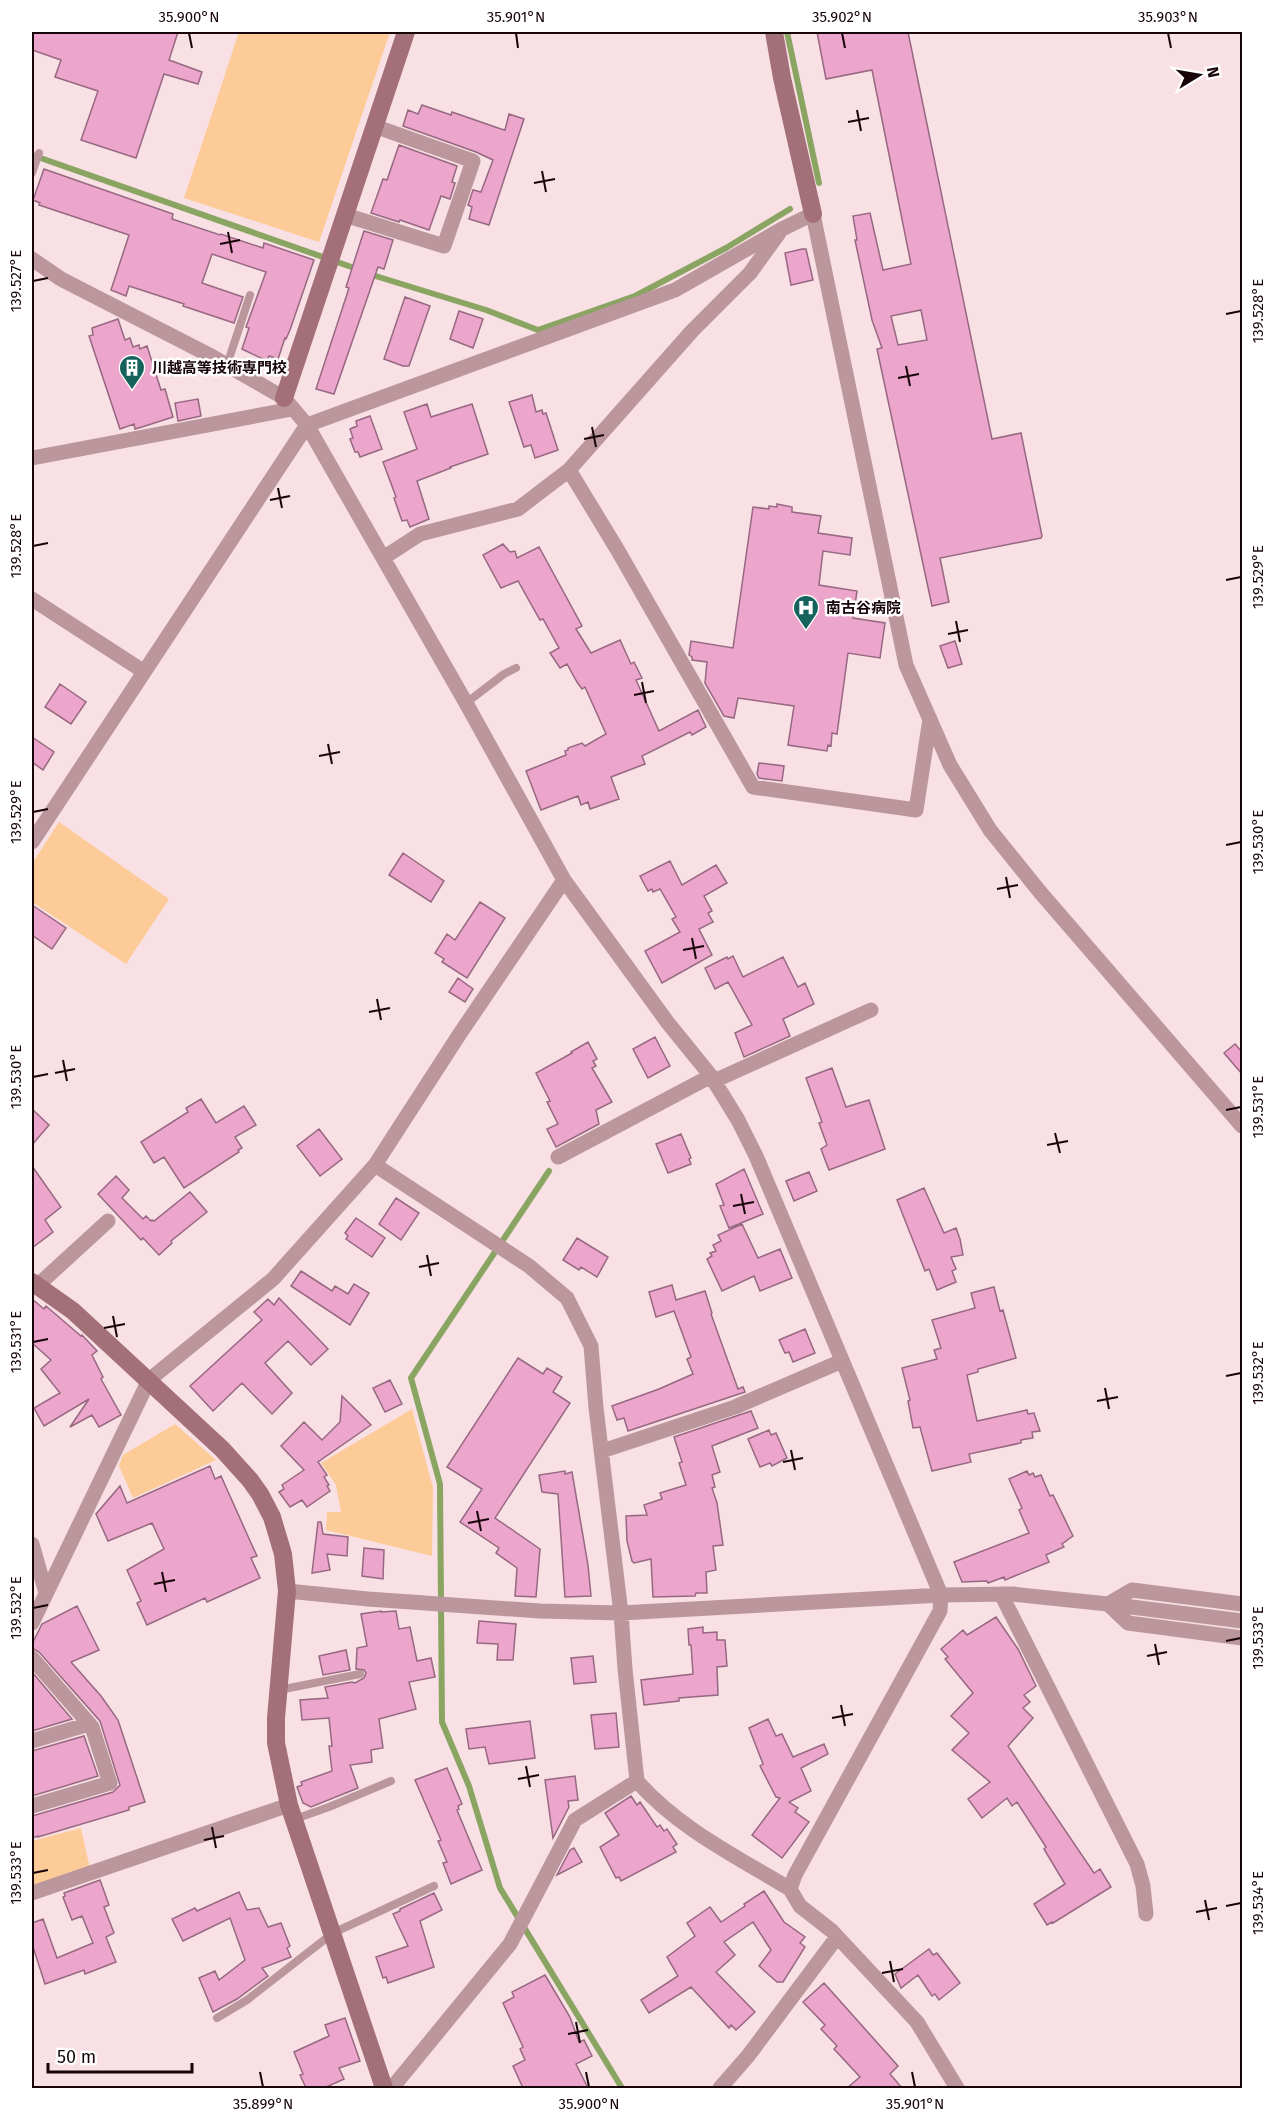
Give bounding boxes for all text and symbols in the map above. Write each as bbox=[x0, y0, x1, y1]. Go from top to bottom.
text: 35.900°N bbox=[159, 8, 219, 26]
text: 35.901°N bbox=[487, 8, 545, 26]
text: 35.902°N bbox=[812, 8, 872, 26]
text: 35.903°N bbox=[1138, 8, 1198, 26]
north arrow bbox=[1169, 45, 1229, 105]
text: N bbox=[1203, 65, 1224, 79]
text: 139.527°E bbox=[7, 250, 25, 312]
text: 139.528°E bbox=[1249, 279, 1267, 343]
building icon: 川越高等技術専門校 bbox=[117, 353, 147, 391]
place label: 川越高等技術専門校 bbox=[152, 359, 287, 377]
text: 139.528°E bbox=[7, 514, 25, 578]
text: 139.529°E bbox=[1249, 545, 1267, 609]
hospital icon: 南古谷病院 bbox=[791, 593, 821, 631]
place label: 南古谷病院 bbox=[826, 599, 901, 617]
text: 139.529°E bbox=[7, 780, 25, 844]
text: 139.530°E bbox=[1249, 810, 1267, 874]
text: 139.530°E bbox=[7, 1045, 25, 1109]
text: 139.531°E bbox=[1249, 1076, 1267, 1138]
text: 139.531°E bbox=[7, 1311, 25, 1373]
text: 139.532°E bbox=[1249, 1341, 1267, 1405]
text: 139.532°E bbox=[7, 1576, 25, 1640]
text: 139.533°E bbox=[1249, 1606, 1267, 1670]
text: 139.533°E bbox=[7, 1841, 25, 1905]
text: 139.534°E bbox=[1249, 1871, 1267, 1935]
scale bar bbox=[48, 2036, 192, 2074]
text: 50 m bbox=[57, 2046, 96, 2068]
text: 35.899°N bbox=[233, 2095, 293, 2113]
text: 35.900°N bbox=[559, 2095, 619, 2113]
text: 35.901°N bbox=[886, 2095, 944, 2113]

